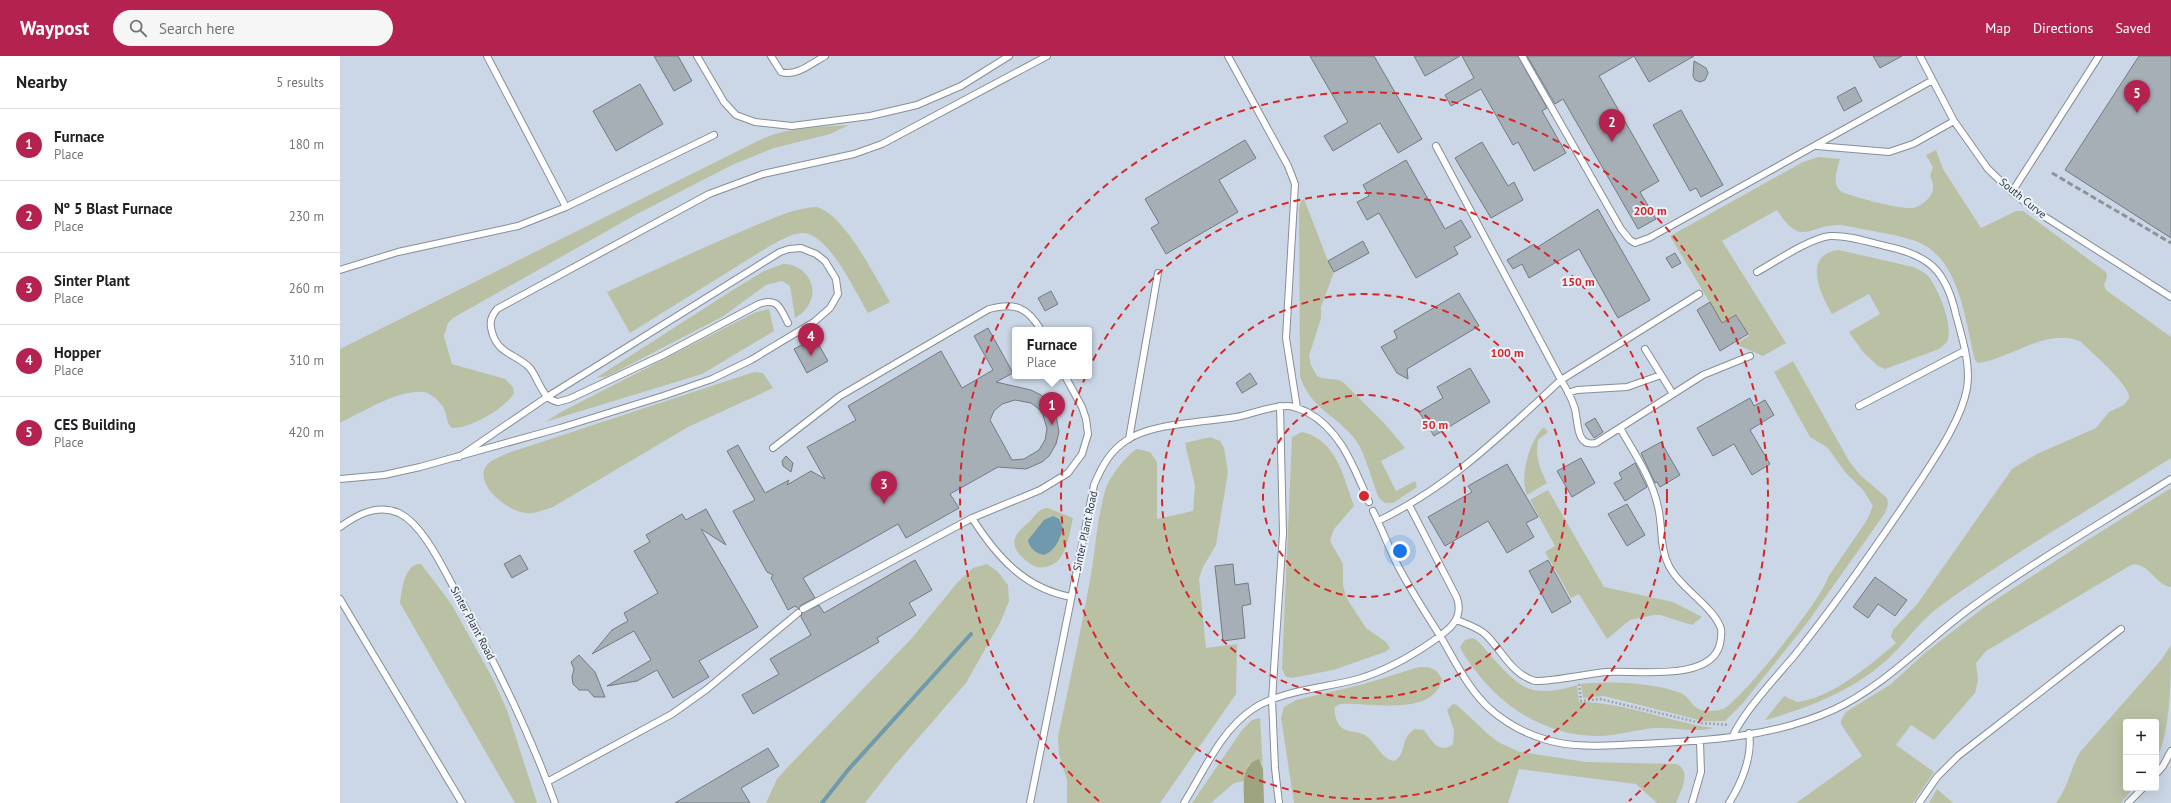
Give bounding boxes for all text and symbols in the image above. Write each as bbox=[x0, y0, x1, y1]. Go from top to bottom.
search box bbox=[113, 10, 393, 46]
text: Waypost bbox=[20, 16, 89, 40]
icon: search bbox=[127, 17, 149, 39]
text: Search here bbox=[159, 19, 235, 38]
text: Map bbox=[1985, 19, 2011, 37]
text: Directions bbox=[2033, 19, 2093, 37]
text: Saved bbox=[2115, 19, 2151, 37]
text: Nearby bbox=[16, 71, 67, 93]
text: 5 results bbox=[276, 74, 324, 91]
pin: 5 bbox=[2124, 80, 2150, 113]
pin: 2 bbox=[1599, 109, 1625, 142]
text: Furnace bbox=[54, 127, 104, 146]
text: 1 bbox=[25, 136, 33, 153]
text: 180 m bbox=[289, 136, 324, 153]
text: Place bbox=[54, 146, 84, 163]
street label: South Curve bbox=[1996, 175, 2050, 222]
text: Nº 5 Blast Furnace bbox=[54, 199, 173, 218]
text: 200 m bbox=[1633, 203, 1667, 218]
text: 2 bbox=[25, 208, 33, 225]
text: 230 m bbox=[289, 208, 324, 225]
text: Place bbox=[54, 218, 84, 235]
text: Sinter Plant bbox=[54, 271, 130, 290]
text: 150 m bbox=[1561, 274, 1595, 289]
text: 3 bbox=[25, 280, 33, 297]
text: 260 m bbox=[289, 280, 324, 297]
text: Place bbox=[54, 290, 84, 307]
pin: 4 bbox=[798, 323, 824, 356]
popup bbox=[1012, 327, 1092, 379]
text: Furnace bbox=[1027, 335, 1077, 354]
text: Hopper bbox=[54, 343, 101, 362]
text: 100 m bbox=[1490, 345, 1524, 360]
text: 4 bbox=[25, 352, 33, 369]
text: 310 m bbox=[289, 352, 324, 369]
text: Place bbox=[1027, 354, 1056, 371]
text: Place bbox=[54, 362, 84, 379]
pin: 1 bbox=[1039, 392, 1065, 425]
text: CES Building bbox=[54, 415, 136, 434]
text: 50 m bbox=[1422, 417, 1448, 432]
text: 5 bbox=[25, 424, 33, 441]
text: 420 m bbox=[289, 424, 324, 441]
text: Place bbox=[54, 434, 84, 451]
pin: 3 bbox=[871, 471, 897, 504]
centre of rings bbox=[1357, 489, 1371, 503]
street label: Sinter Plant Road bbox=[1070, 490, 1100, 572]
your location bbox=[1390, 541, 1410, 561]
street label: Sinter Plant Road bbox=[448, 584, 498, 662]
map controls bbox=[2123, 719, 2159, 791]
button: + bbox=[2123, 719, 2159, 755]
button: − bbox=[2123, 755, 2159, 791]

